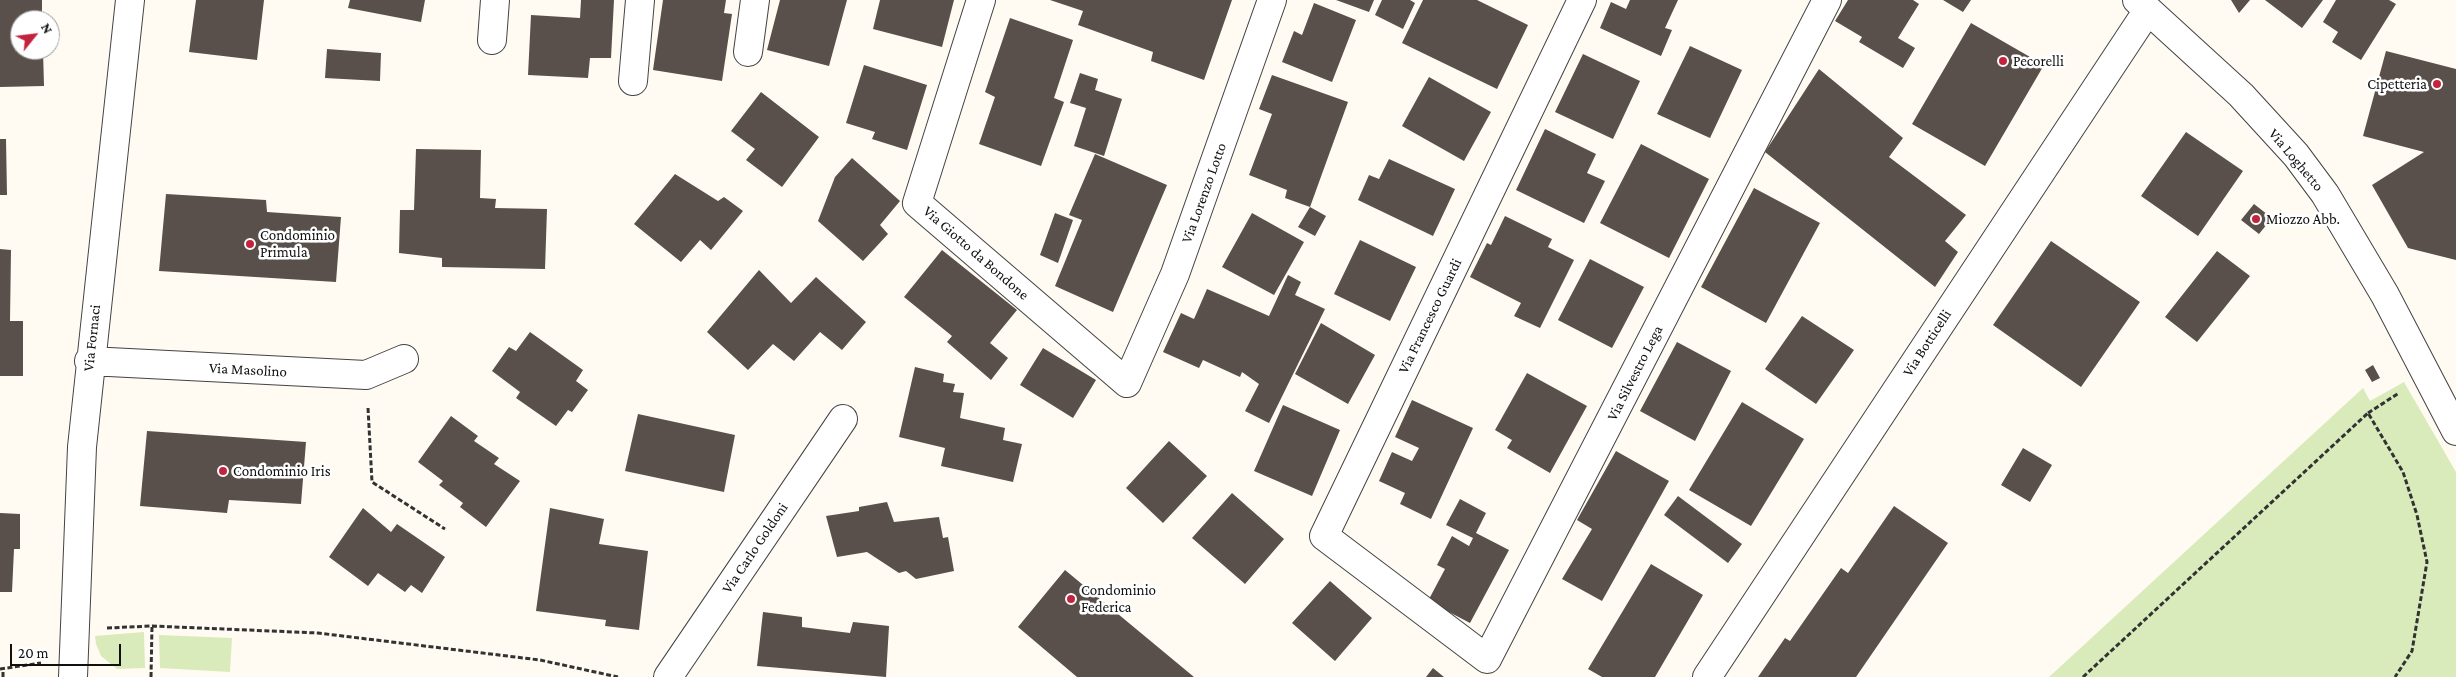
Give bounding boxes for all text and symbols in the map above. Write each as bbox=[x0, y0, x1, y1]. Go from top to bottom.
north arrow bbox=[10, 10, 60, 60]
text: N bbox=[38, 20, 57, 36]
place label: Pecorelli bbox=[2013, 52, 2064, 70]
marker: Pecorelli bbox=[1997, 55, 2009, 67]
place label: Cipetteria bbox=[2367, 75, 2427, 93]
marker: Cipetteria bbox=[2431, 78, 2443, 90]
street label: Via Loghetto bbox=[2265, 125, 2327, 195]
street label: Via Lorenzo Lotto bbox=[1178, 140, 1230, 246]
street label: Via Giotto da Bondone bbox=[919, 202, 1033, 304]
place label: Miozzo Abb. bbox=[2266, 210, 2340, 228]
marker: Miozzo Abb. bbox=[2250, 213, 2262, 225]
place label: Condominio Primula bbox=[260, 226, 335, 261]
marker: Condominio Primula bbox=[244, 238, 256, 250]
street label: Via Francesco Guardi bbox=[1394, 256, 1466, 376]
street label: Via Fornaci bbox=[80, 304, 104, 372]
street label: Via Botticelli bbox=[1899, 306, 1955, 380]
street label: Via Silvestro Lega bbox=[1603, 322, 1667, 424]
street label: Via Masolino bbox=[209, 359, 287, 381]
place label: Condominio Iris bbox=[233, 462, 331, 480]
marker: Condominio Iris bbox=[217, 465, 229, 477]
street label: Via Carlo Goldoni bbox=[718, 499, 792, 597]
place label: Condominio Federica bbox=[1081, 581, 1156, 616]
marker: Condominio Federica bbox=[1065, 593, 1077, 605]
scale bar bbox=[12, 634, 124, 666]
text: 20 m bbox=[18, 645, 49, 661]

